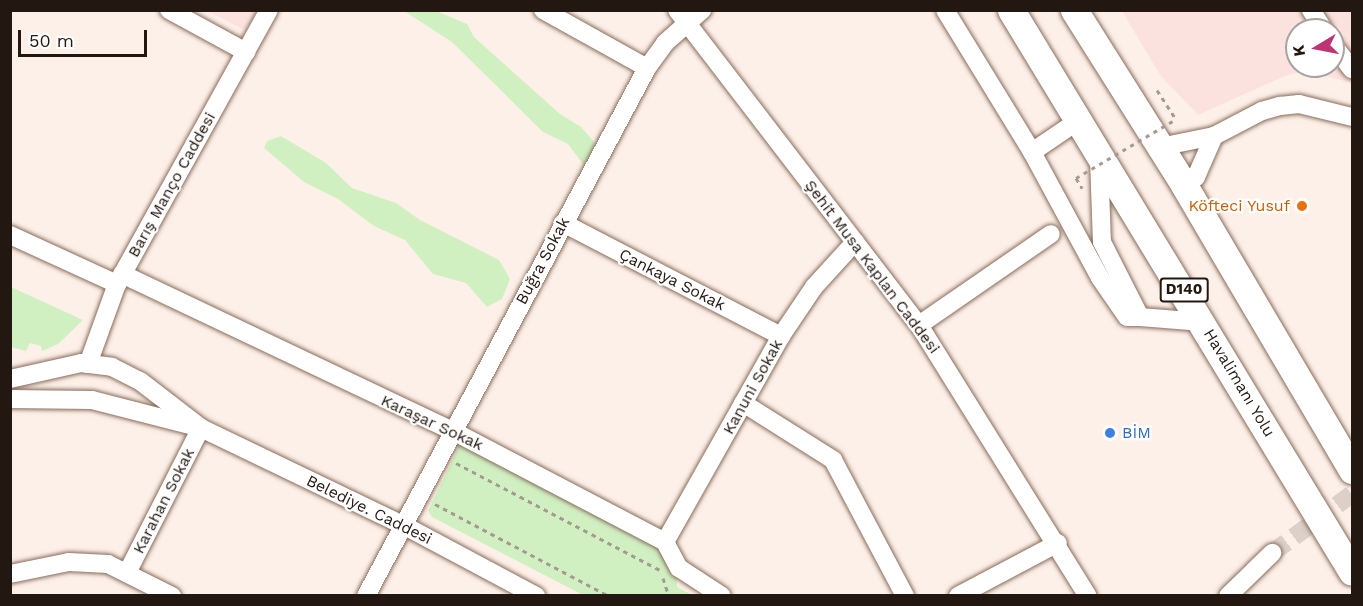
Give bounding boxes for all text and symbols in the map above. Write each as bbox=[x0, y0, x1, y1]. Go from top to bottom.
scale bar bbox=[21, 18, 150, 56]
north arrow bbox=[1285, 18, 1345, 78]
text: 50 m bbox=[29, 30, 74, 51]
text: K bbox=[1288, 44, 1309, 58]
street label: Barış Manço Caddesi bbox=[124, 109, 220, 261]
street label: Şehit Musa Kaplan Caddesi bbox=[800, 176, 944, 358]
place label: Köfteci Yusuf bbox=[1188, 196, 1290, 216]
marker: Köfteci Yusuf bbox=[1295, 199, 1309, 213]
street label: Buğra Sokak bbox=[512, 214, 574, 308]
street label: Çankaya Sokak bbox=[616, 245, 728, 315]
road number: D140 bbox=[1158, 278, 1210, 302]
street label: Havalimanı Yolu bbox=[1199, 325, 1279, 441]
street label: Kanuni Sokak bbox=[719, 336, 787, 438]
street label: Karaşar Sokak bbox=[378, 391, 486, 455]
place label: BİM bbox=[1122, 423, 1151, 443]
marker: BİM bbox=[1103, 426, 1117, 440]
street label: Karahan Sokak bbox=[129, 445, 199, 557]
street label: Belediye. Caddesi bbox=[303, 471, 435, 549]

